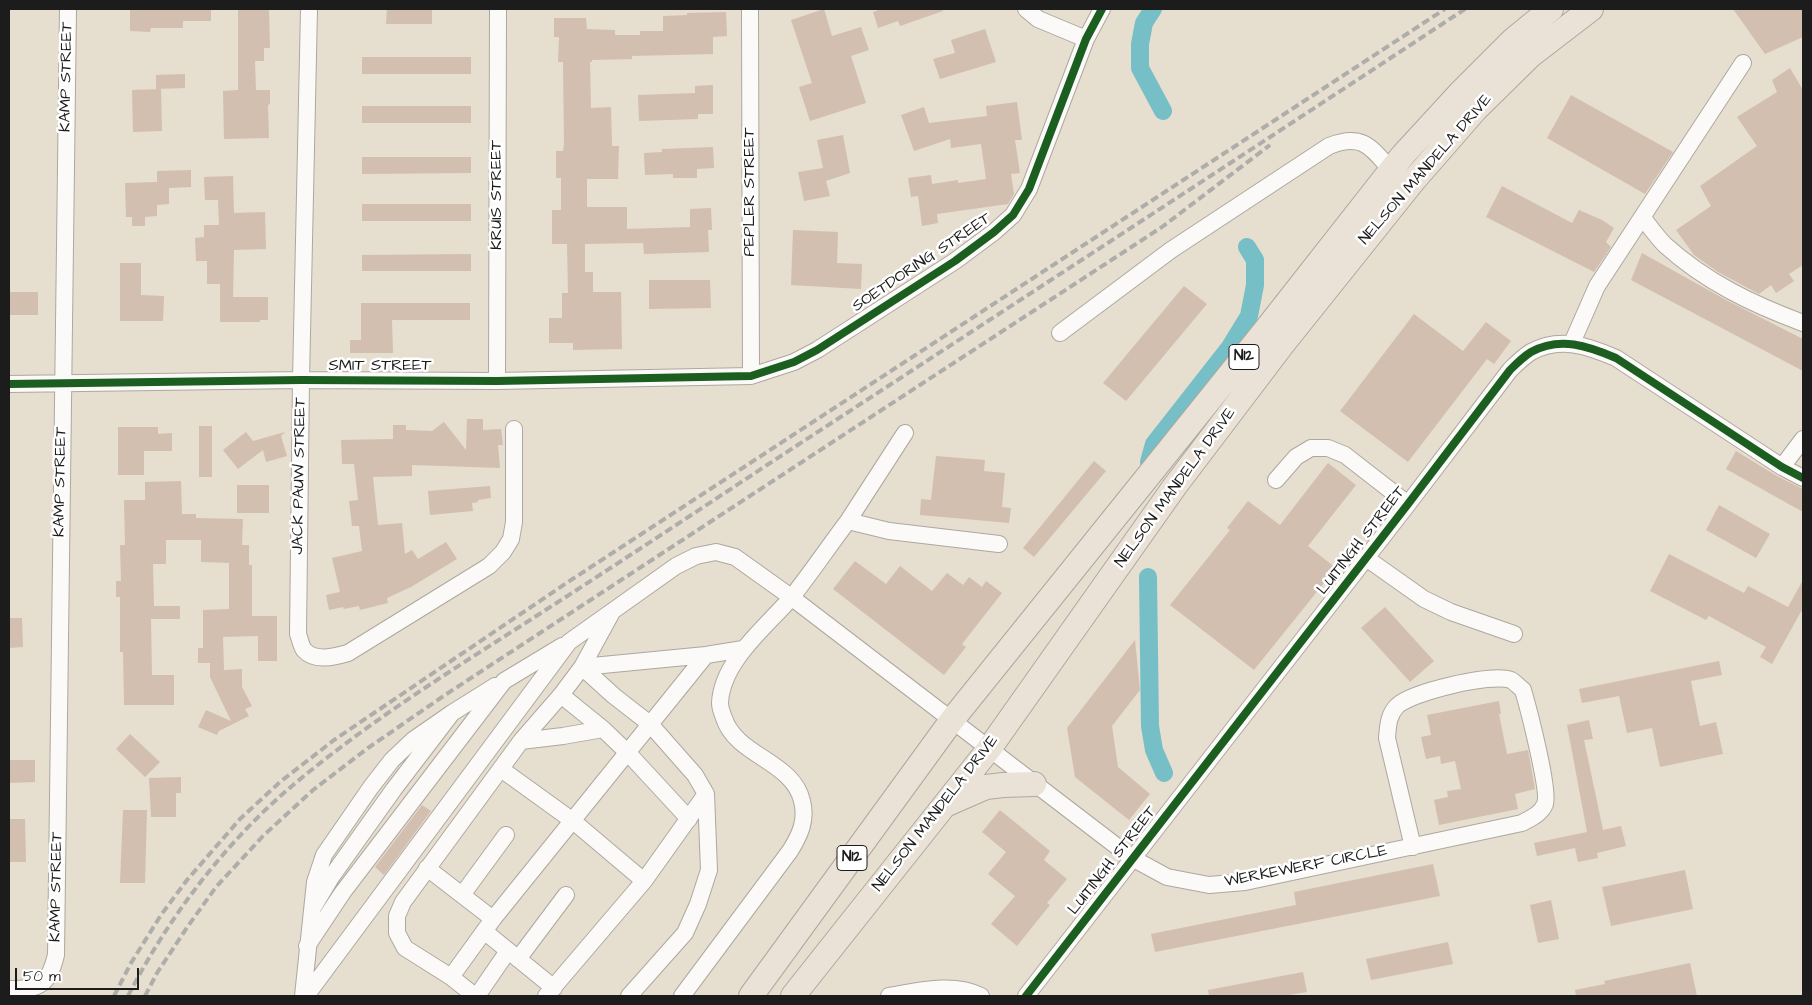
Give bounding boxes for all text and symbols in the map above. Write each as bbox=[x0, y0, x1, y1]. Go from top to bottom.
street label: KAMP STREET bbox=[56, 22, 78, 132]
street label: NELSON MANDELA DRIVE bbox=[1356, 91, 1496, 249]
street label: PEPLER STREET bbox=[741, 128, 761, 256]
street label: KRUIS STREET bbox=[488, 140, 508, 250]
street label: SOETDORING STREET bbox=[849, 209, 995, 317]
road number: N12 bbox=[1229, 344, 1259, 370]
street label: SMIT STREET bbox=[329, 357, 431, 377]
street label: JACK PAUW STREET bbox=[289, 397, 311, 555]
street label: NELSON MANDELA DRIVE bbox=[1112, 404, 1240, 572]
street label: KAMP STREET bbox=[50, 427, 72, 537]
street label: LUITINGH STREET bbox=[1314, 483, 1410, 599]
street label: NELSON MANDELA DRIVE bbox=[869, 732, 1003, 896]
street label: LUITINGH STREET bbox=[1065, 803, 1161, 919]
street label: KAMP STREET bbox=[46, 832, 68, 942]
street label: WERKEWERF CIRCLE bbox=[1223, 842, 1389, 892]
road number: N12 bbox=[837, 846, 867, 870]
scale bar bbox=[18, 958, 141, 990]
text: 50 m bbox=[23, 966, 61, 987]

